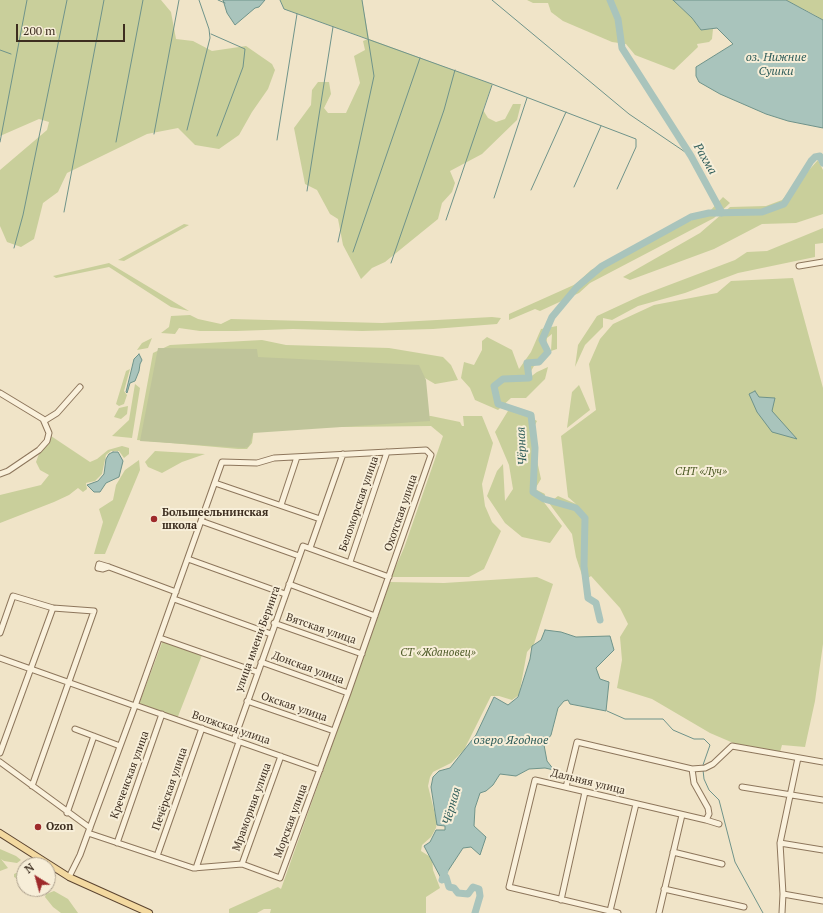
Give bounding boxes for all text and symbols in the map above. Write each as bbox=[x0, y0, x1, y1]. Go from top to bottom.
scale bar bbox=[18, 16, 127, 42]
text: 200 m bbox=[23, 23, 55, 38]
water label: оз. Нижние Сушки bbox=[746, 51, 806, 79]
water label: Рахма bbox=[690, 141, 720, 177]
water label: Чёрная bbox=[514, 426, 530, 466]
street label: Беломорская улица bbox=[337, 455, 381, 553]
park label: СНТ «Луч» bbox=[675, 465, 727, 479]
street label: Охотская улица bbox=[382, 473, 420, 553]
place label: Большеельнинская школа bbox=[162, 506, 268, 532]
marker: Большеельнинская школа bbox=[149, 514, 159, 524]
street label: улица имени Беринга bbox=[233, 584, 283, 694]
street label: Вятская улица bbox=[284, 611, 358, 647]
park label: СТ «Ждановец» bbox=[400, 646, 476, 660]
street label: Донская улица bbox=[270, 649, 346, 687]
street label: Окская улица bbox=[259, 689, 329, 725]
street label: Волжская улица bbox=[190, 708, 272, 748]
street label: Креченская улица bbox=[108, 729, 152, 821]
water label: озеро Ягодное bbox=[474, 734, 548, 748]
street label: Печёрская улица bbox=[150, 746, 190, 832]
street label: Мраморная улица bbox=[230, 761, 274, 853]
street label: Дальняя улица bbox=[550, 766, 626, 798]
street label: Морская улица bbox=[272, 782, 310, 860]
water label: Чёрная bbox=[440, 785, 464, 827]
place label: Ozon bbox=[46, 820, 73, 834]
marker: Ozon bbox=[33, 822, 43, 832]
north arrow bbox=[16, 857, 56, 897]
text: N bbox=[22, 860, 37, 876]

